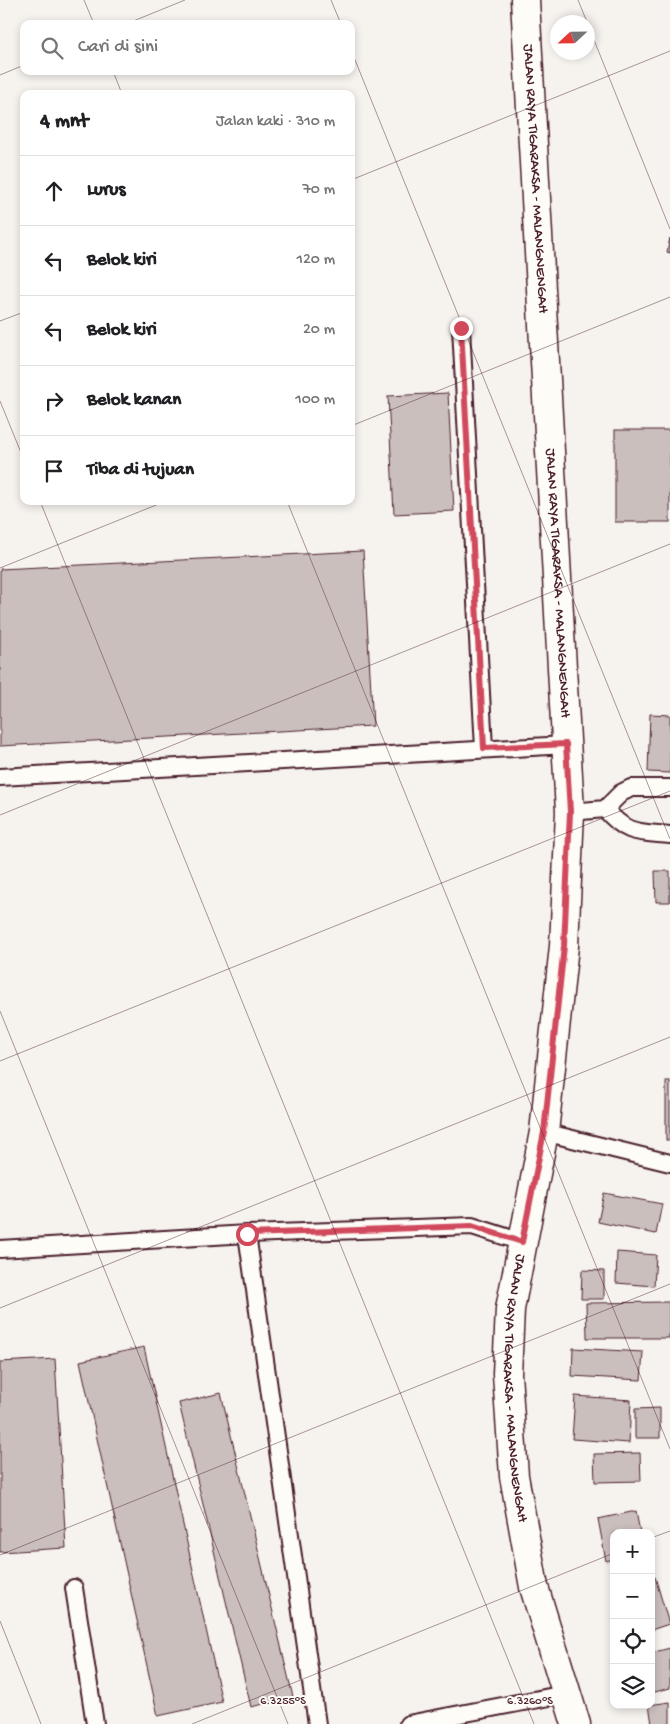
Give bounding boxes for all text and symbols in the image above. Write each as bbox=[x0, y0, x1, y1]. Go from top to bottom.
north arrow bbox=[550, 15, 595, 60]
search box bbox=[20, 20, 355, 75]
icon: search bbox=[38, 34, 66, 62]
text: Cari di sini bbox=[78, 36, 158, 59]
street label: JALAN RAYA TIGARAKSA - MALANGNENGAH bbox=[518, 44, 551, 314]
text: 4 mnt bbox=[40, 110, 88, 135]
text: Jalan kaki · 310 m bbox=[216, 113, 335, 132]
icon: ahead bbox=[40, 177, 68, 205]
text: Lurus bbox=[87, 179, 126, 202]
text: 70 m bbox=[302, 181, 335, 200]
icon: left bbox=[40, 247, 68, 275]
text: Belok kiri bbox=[87, 249, 157, 272]
text: 120 m bbox=[296, 251, 335, 270]
icon: left bbox=[40, 317, 68, 345]
route end bbox=[450, 317, 473, 340]
text: Belok kiri bbox=[87, 319, 157, 342]
text: 20 m bbox=[303, 321, 335, 340]
icon: right bbox=[40, 387, 68, 415]
text: Belok kanan bbox=[87, 389, 181, 412]
text: 100 m bbox=[295, 391, 335, 410]
street label: JALAN RAYA TIGARAKSA - MALANGNENGAH bbox=[541, 448, 574, 719]
icon: arrive bbox=[40, 457, 68, 485]
text: Tiba di tujuan bbox=[87, 459, 194, 482]
route start bbox=[236, 1223, 259, 1246]
street label: JALAN RAYA TIGARAKSA - MALANGNENGAH bbox=[498, 1253, 531, 1524]
map controls bbox=[610, 1529, 655, 1709]
button: + bbox=[610, 1529, 655, 1574]
button: − bbox=[610, 1574, 655, 1619]
button: locate bbox=[610, 1619, 655, 1664]
button: layers bbox=[610, 1664, 655, 1709]
text: 6.3255°S bbox=[260, 1695, 306, 1709]
text: 6.3260°S bbox=[507, 1695, 553, 1709]

